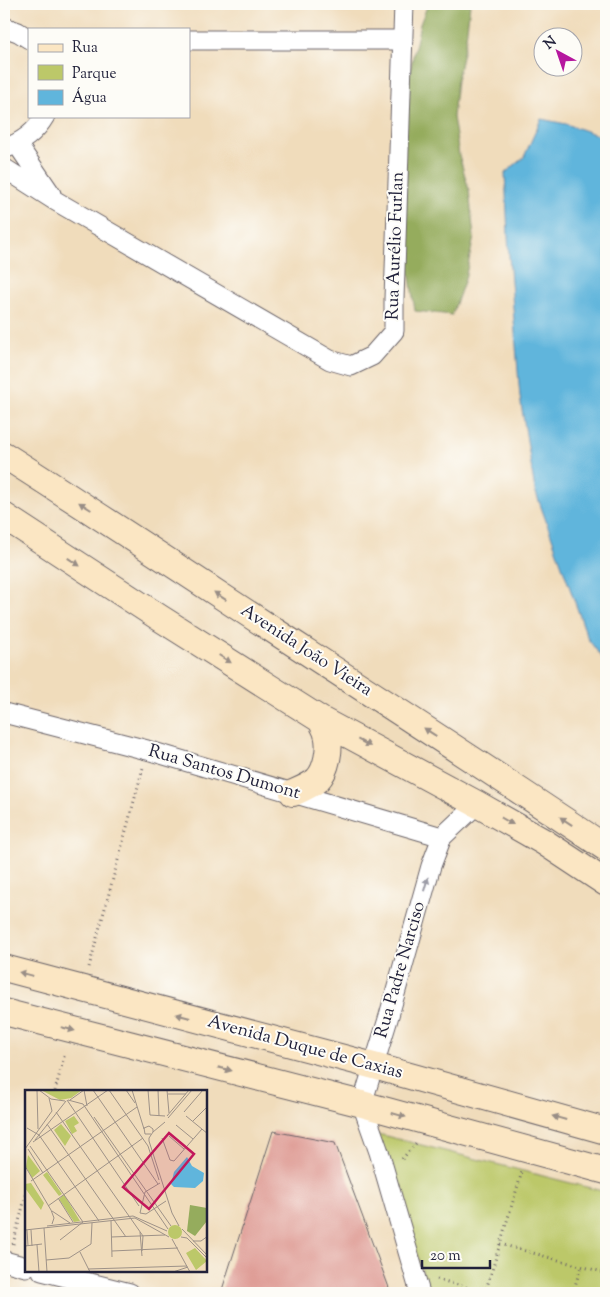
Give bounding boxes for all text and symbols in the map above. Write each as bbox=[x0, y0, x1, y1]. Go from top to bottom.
legend bbox=[28, 28, 190, 118]
north arrow bbox=[532, 28, 582, 78]
text: N bbox=[540, 32, 562, 55]
text: Rua bbox=[72, 38, 98, 59]
text: Parque bbox=[72, 64, 116, 85]
text: Água bbox=[72, 87, 107, 109]
street label: Rua Aurélio Furlan bbox=[380, 171, 412, 321]
one-way arrow bbox=[78, 501, 91, 511]
one-way arrow bbox=[67, 557, 80, 567]
one-way arrow bbox=[214, 591, 227, 600]
street label: Avenida João Vieira bbox=[235, 599, 377, 703]
one-way arrow bbox=[219, 655, 232, 664]
one-way arrow bbox=[423, 727, 437, 737]
street label: Rua Santos Dumont bbox=[145, 739, 303, 807]
one-way arrow bbox=[357, 739, 371, 747]
one-way arrow bbox=[559, 816, 573, 826]
one-way arrow bbox=[499, 817, 514, 825]
one-way arrow bbox=[422, 876, 430, 891]
street label: Rua Padre Narciso bbox=[369, 898, 433, 1041]
one-way arrow bbox=[18, 970, 33, 978]
street label: Avenida Duque de Caxias bbox=[205, 1009, 405, 1087]
one-way arrow bbox=[175, 1012, 191, 1020]
one-way arrow bbox=[60, 1025, 75, 1033]
one-way arrow bbox=[218, 1065, 233, 1073]
inset map bbox=[25, 1090, 208, 1272]
one-way arrow bbox=[392, 1111, 407, 1119]
one-way arrow bbox=[552, 1114, 567, 1122]
scale bar bbox=[422, 1237, 490, 1269]
text: 20 m bbox=[430, 1246, 461, 1267]

